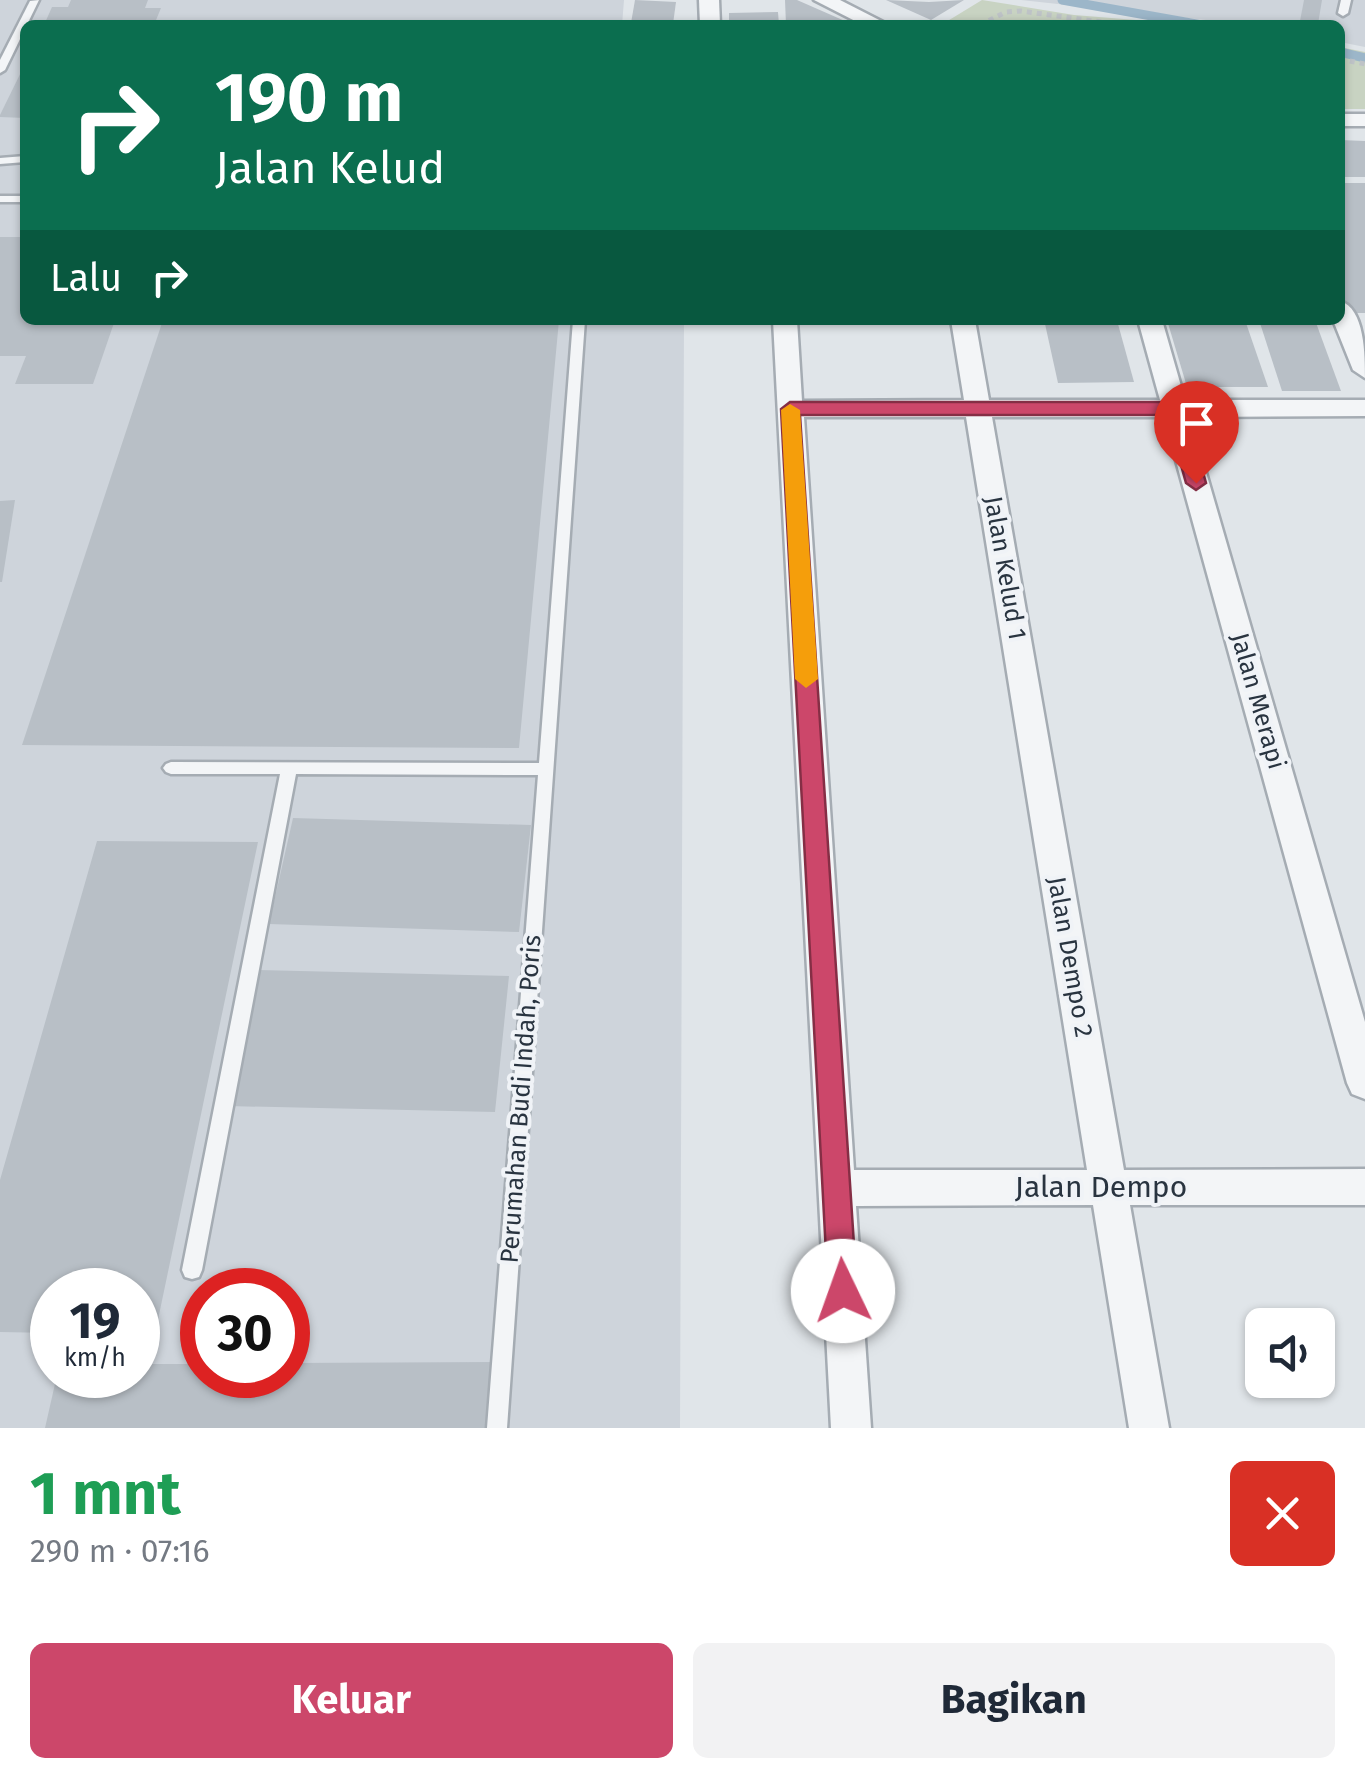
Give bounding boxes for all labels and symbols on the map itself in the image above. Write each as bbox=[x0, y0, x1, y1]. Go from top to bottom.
pin bbox=[1154, 381, 1239, 484]
street label: Jalan Kelud 1 bbox=[978, 494, 1032, 642]
street label: Jalan Merapi bbox=[1224, 629, 1292, 773]
street label: Jalan Dempo 2 bbox=[1041, 874, 1099, 1040]
street label: Perumahan Budi Indah, Poris bbox=[495, 934, 547, 1264]
street label: Jalan Dempo bbox=[1015, 1169, 1187, 1205]
position arrow bbox=[791, 1239, 895, 1343]
speed limit sign: 30 bbox=[180, 1268, 310, 1398]

